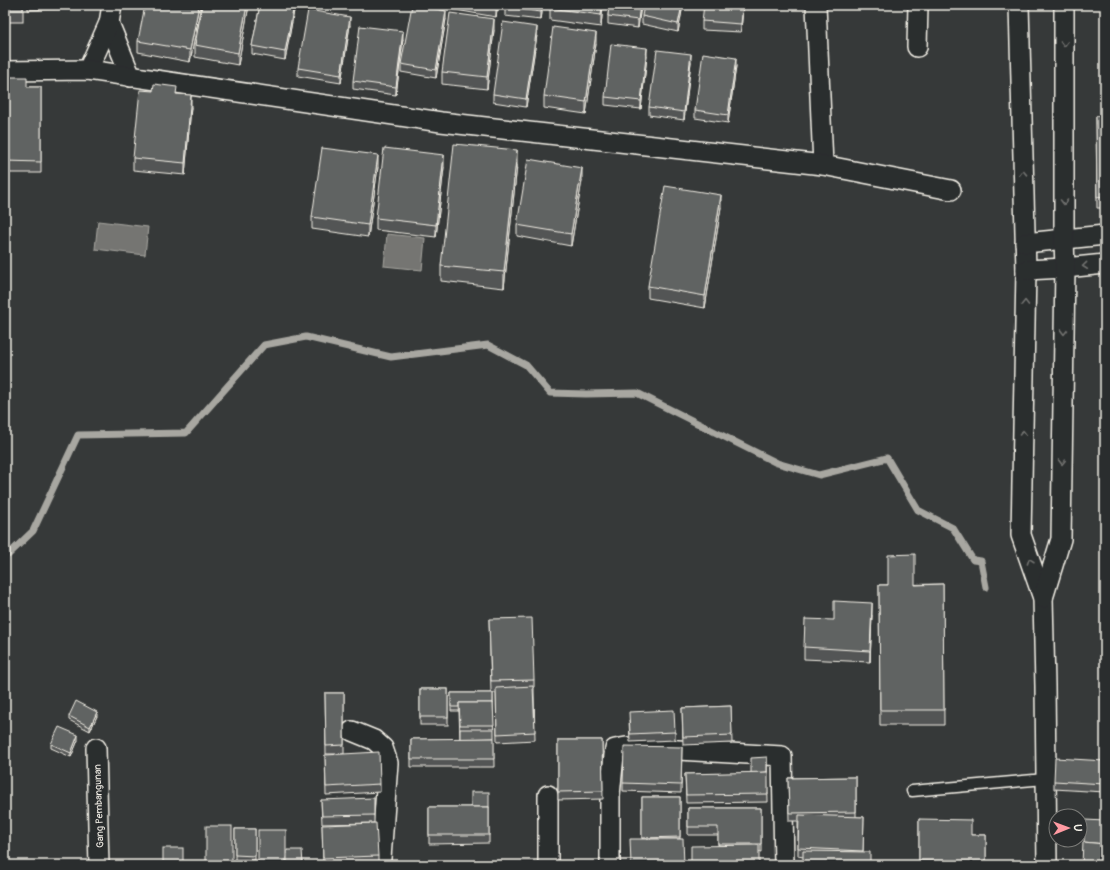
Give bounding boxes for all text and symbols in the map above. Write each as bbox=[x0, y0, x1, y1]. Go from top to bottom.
one-way arrow bbox=[1060, 41, 1068, 47]
one-way arrow bbox=[1019, 170, 1028, 176]
one-way arrow bbox=[1060, 199, 1068, 205]
one-way arrow bbox=[1082, 261, 1088, 270]
one-way arrow bbox=[1021, 300, 1029, 306]
one-way arrow bbox=[1060, 329, 1068, 335]
one-way arrow bbox=[1019, 430, 1027, 436]
one-way arrow bbox=[1058, 459, 1066, 465]
one-way arrow bbox=[1026, 558, 1034, 565]
street label: Gang Pembangunan bbox=[92, 764, 106, 848]
north arrow bbox=[1048, 808, 1088, 848]
text: U bbox=[1071, 824, 1084, 832]

